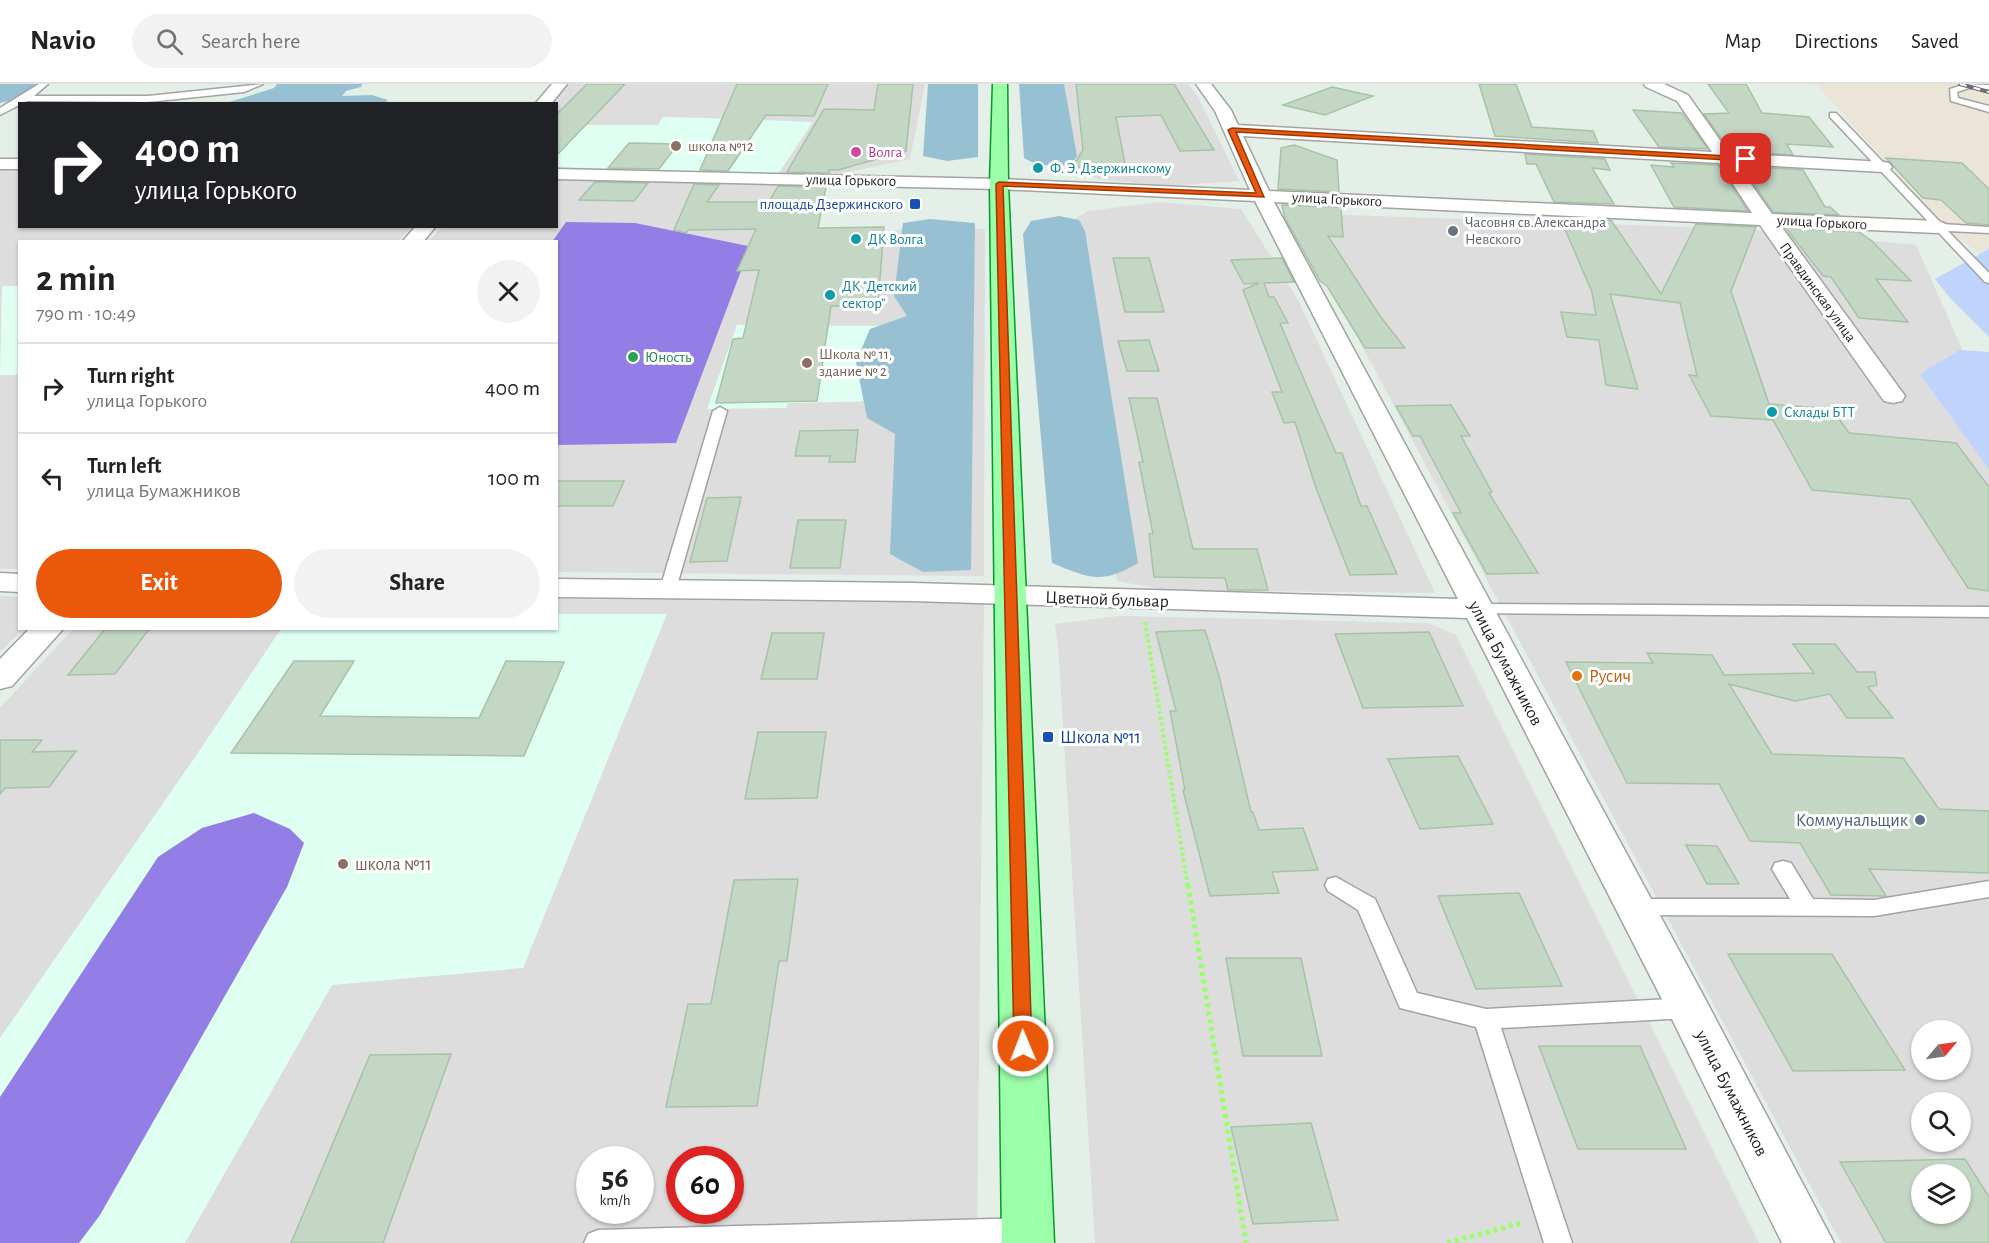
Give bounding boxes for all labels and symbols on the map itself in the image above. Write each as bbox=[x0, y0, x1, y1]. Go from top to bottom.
pin bbox=[1720, 133, 1771, 184]
marker: школа №12 bbox=[669, 139, 683, 153]
place label: школа №12 bbox=[688, 139, 754, 154]
marker: Волга bbox=[849, 145, 863, 159]
place label: Волга bbox=[868, 145, 902, 160]
marker: Ф. Э. Дзержинскому bbox=[1031, 161, 1045, 175]
place label: Ф. Э. Дзержинскому bbox=[1050, 161, 1172, 176]
street label: улица Горького bbox=[805, 172, 896, 189]
street label: улица Горького bbox=[1291, 190, 1382, 209]
place label: площадь Дзержинского bbox=[760, 197, 903, 212]
marker: площадь Дзержинского bbox=[908, 197, 922, 211]
street label: улица Горького bbox=[1776, 213, 1867, 232]
place label: Часовня св.Александра Невского bbox=[1465, 215, 1606, 247]
marker: Часовня св.Александра Невского bbox=[1446, 224, 1460, 238]
marker: ДК Волга bbox=[849, 232, 863, 246]
place label: ДК Волга bbox=[868, 232, 923, 247]
street label: Правдинская улица bbox=[1777, 240, 1859, 345]
place label: ДК "Детский сектор" bbox=[842, 279, 917, 311]
marker: ДК "Детский сектор" bbox=[823, 288, 837, 302]
place label: Школа № 11, здание № 2 bbox=[819, 347, 892, 379]
marker: Юность bbox=[626, 350, 640, 364]
place label: Юность bbox=[645, 350, 692, 365]
marker: Школа № 11, здание № 2 bbox=[800, 356, 814, 370]
marker: Склады БТТ bbox=[1765, 405, 1779, 419]
place label: Склады БТТ bbox=[1784, 405, 1855, 420]
street label: Цветной бульвар bbox=[1045, 588, 1169, 611]
street label: улица Бумажников bbox=[1464, 597, 1546, 729]
place label: Русич bbox=[1589, 668, 1631, 686]
marker: Русич bbox=[1570, 669, 1584, 683]
place label: Школа №11 bbox=[1060, 729, 1141, 747]
marker: Школа №11 bbox=[1041, 730, 1055, 744]
place label: Коммунальщик bbox=[1796, 812, 1909, 830]
marker: Коммунальщик bbox=[1913, 813, 1927, 827]
place label: школа №11 bbox=[355, 856, 432, 874]
marker: школа №11 bbox=[336, 857, 350, 871]
position arrow bbox=[991, 1014, 1055, 1078]
north arrow bbox=[1911, 1020, 1971, 1080]
street label: улица Бумажников bbox=[1691, 1027, 1771, 1159]
speed limit sign: 60 bbox=[666, 1146, 744, 1224]

